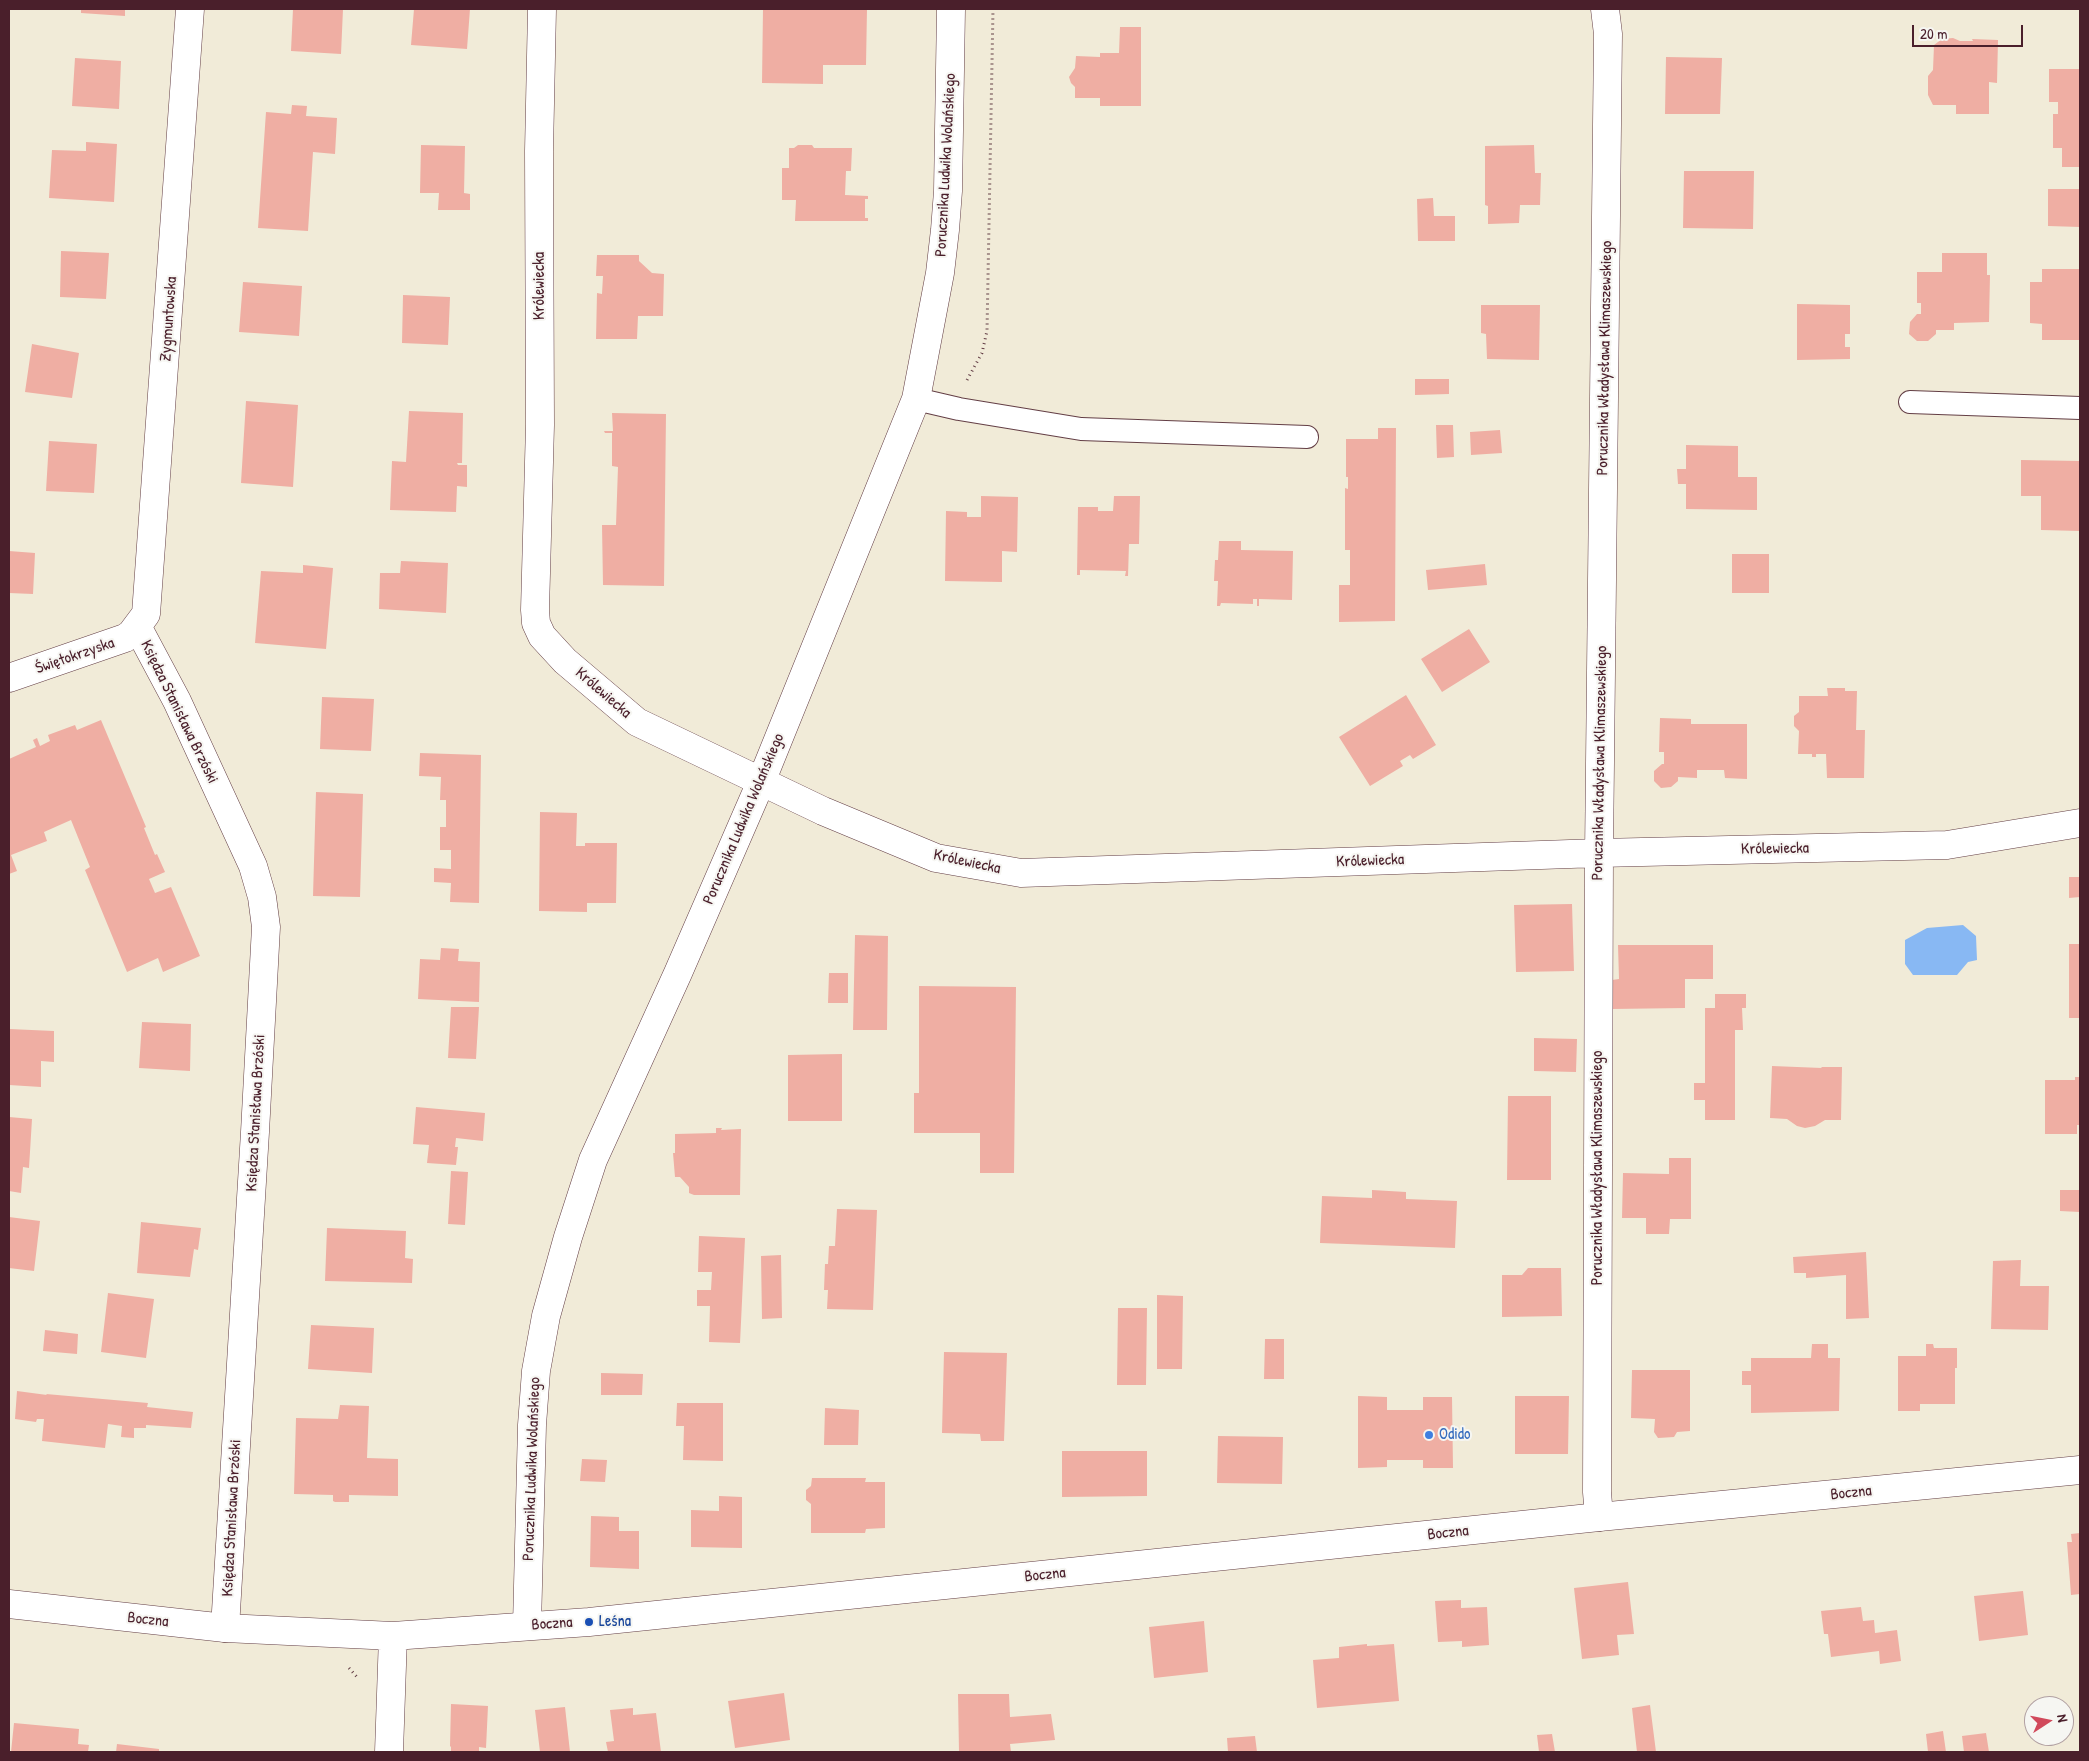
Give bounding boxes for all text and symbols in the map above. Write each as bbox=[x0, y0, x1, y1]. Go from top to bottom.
scale bar bbox=[1914, 15, 2025, 47]
text: 20 m bbox=[1920, 23, 1947, 44]
street label: Porucznika Ludwika Wolańskiego bbox=[932, 73, 960, 257]
street label: Porucznika Władysława Klimaszewskiego bbox=[1593, 240, 1617, 476]
street label: Królewiecka bbox=[530, 252, 550, 320]
street label: Zygmuntowska bbox=[156, 276, 182, 362]
street label: Świętokrzyska bbox=[33, 634, 117, 678]
street label: Księdza Stanisława Brzóski bbox=[136, 637, 222, 787]
street label: Porucznika Władysława Klimaszewskiego bbox=[1588, 645, 1612, 881]
street label: Królewiecka bbox=[571, 663, 635, 723]
street label: Porucznika Ludwika Wolańskiego bbox=[699, 731, 789, 907]
street label: Królewiecka bbox=[1741, 839, 1809, 859]
street label: Królewiecka bbox=[932, 846, 1002, 878]
street label: Królewiecka bbox=[1336, 850, 1404, 872]
street label: Księdza Stanisława Brzóski bbox=[242, 1034, 270, 1192]
street label: Porucznika Władysława Klimaszewskiego bbox=[1588, 1051, 1608, 1285]
street label: Porucznika Ludwika Wolańskiego bbox=[519, 1377, 545, 1561]
place label: Odido bbox=[1439, 1425, 1470, 1445]
marker: Odido bbox=[1423, 1429, 1435, 1441]
street label: Księdza Stanisława Brzóski bbox=[218, 1439, 246, 1597]
street label: Boczna bbox=[1830, 1481, 1872, 1505]
street label: Boczna bbox=[1427, 1521, 1469, 1545]
street label: Boczna bbox=[1024, 1563, 1066, 1587]
street label: Boczna bbox=[127, 1608, 169, 1632]
place label: Leśna bbox=[599, 1612, 631, 1632]
street label: Boczna bbox=[531, 1613, 573, 1635]
marker: Leśna bbox=[583, 1616, 595, 1628]
north arrow bbox=[2024, 1696, 2074, 1746]
text: N bbox=[2053, 1713, 2073, 1724]

